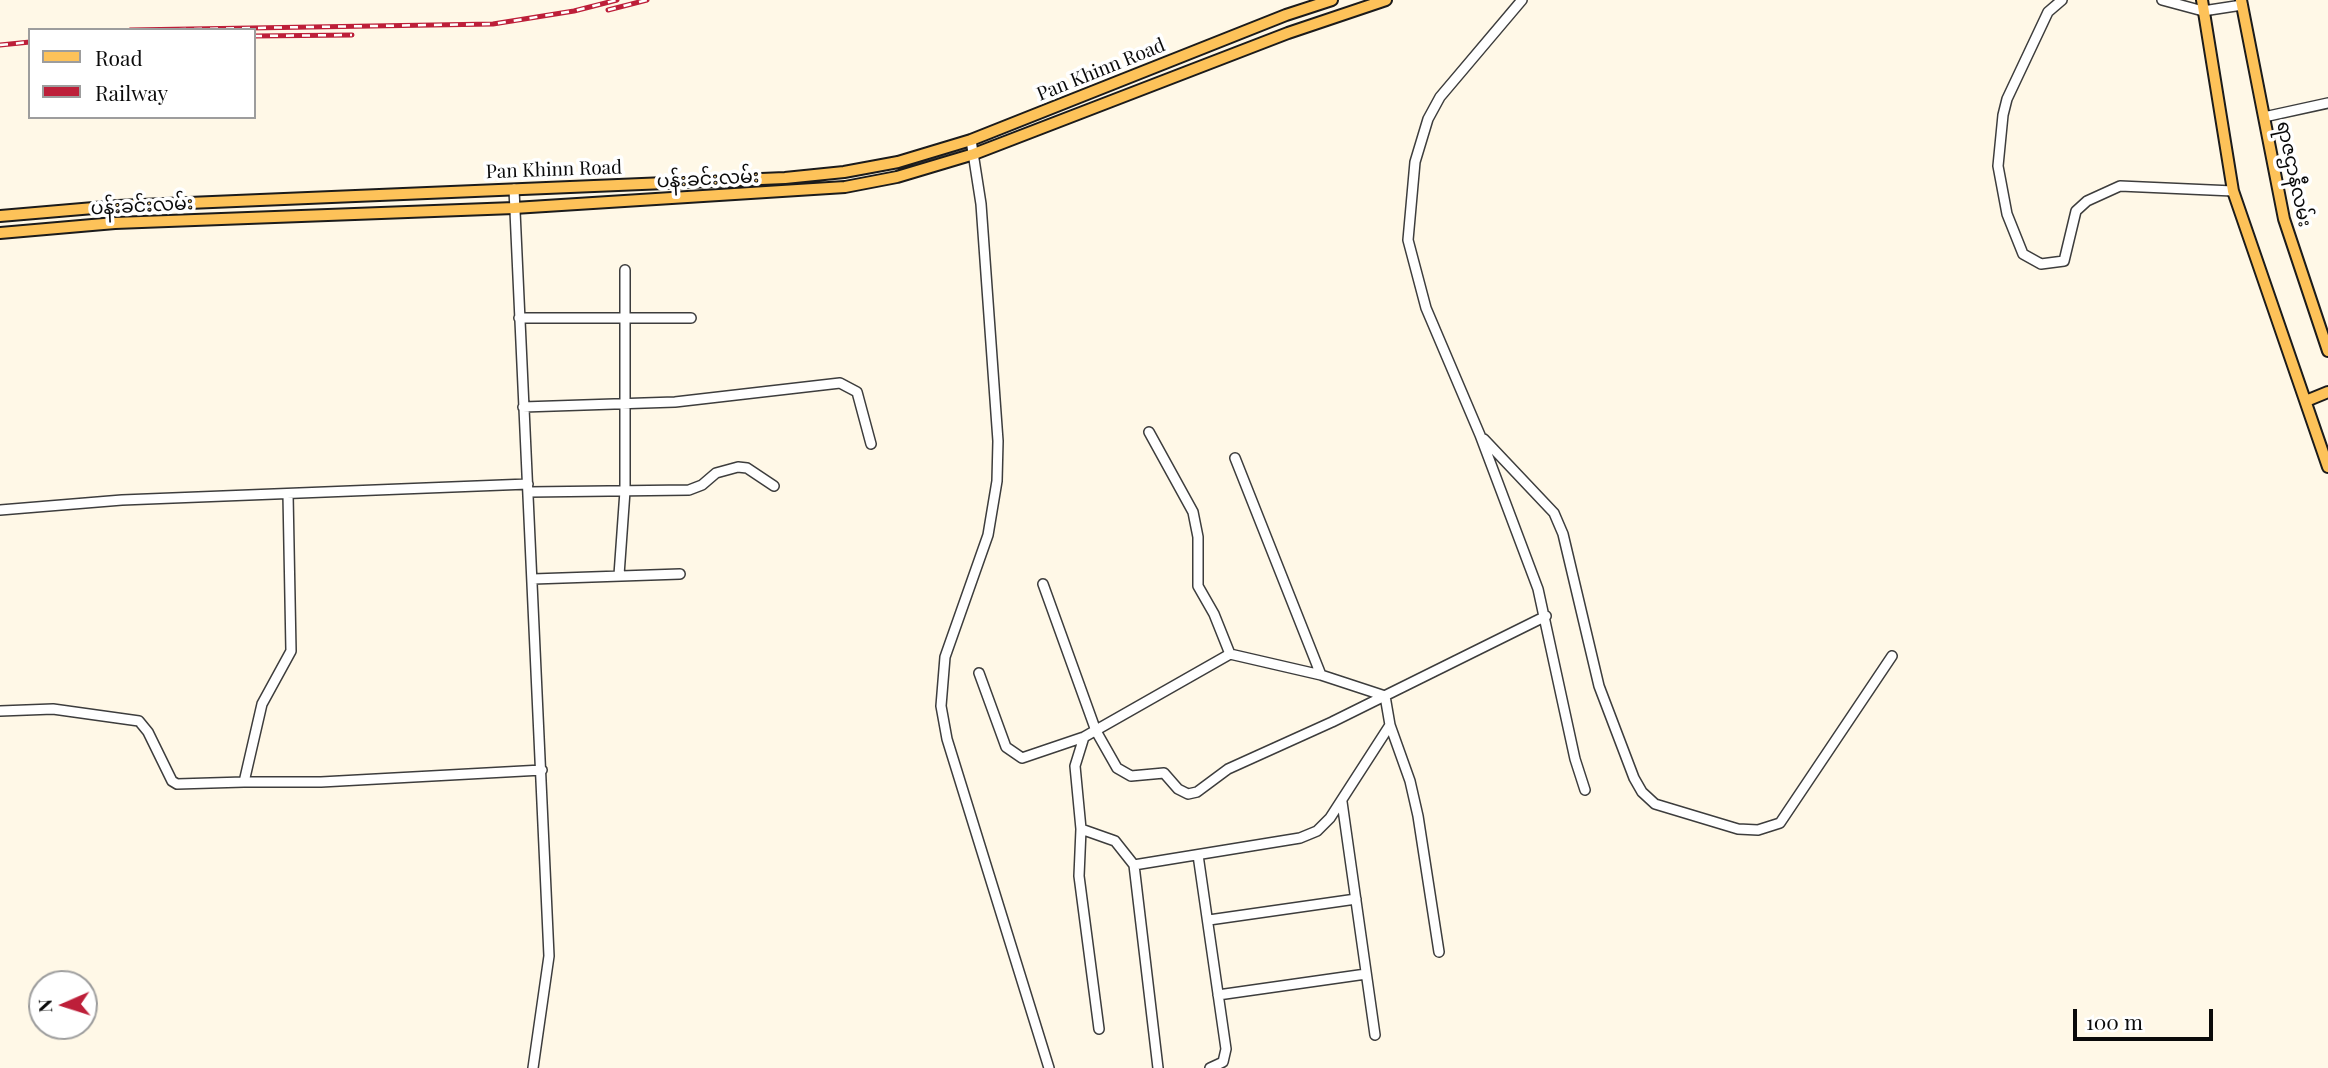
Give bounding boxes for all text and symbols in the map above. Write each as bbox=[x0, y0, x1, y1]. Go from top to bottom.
legend bbox=[28, 28, 256, 119]
street label: Pan Khinn Road bbox=[1034, 34, 1168, 106]
text: Road bbox=[95, 43, 143, 71]
text: Railway bbox=[95, 78, 168, 106]
street label: ရာဇဌာနီလမ်း bbox=[2272, 119, 2316, 229]
street label: Pan Khinn Road bbox=[485, 156, 623, 184]
street label: ပန်းခင်းလမ်း bbox=[656, 165, 760, 193]
street label: ပန်းခင်းလမ်း bbox=[90, 192, 194, 220]
north arrow bbox=[28, 970, 98, 1040]
scale bar bbox=[2076, 995, 2216, 1038]
text: N bbox=[31, 998, 57, 1014]
text: 100 m bbox=[2086, 1007, 2143, 1035]

